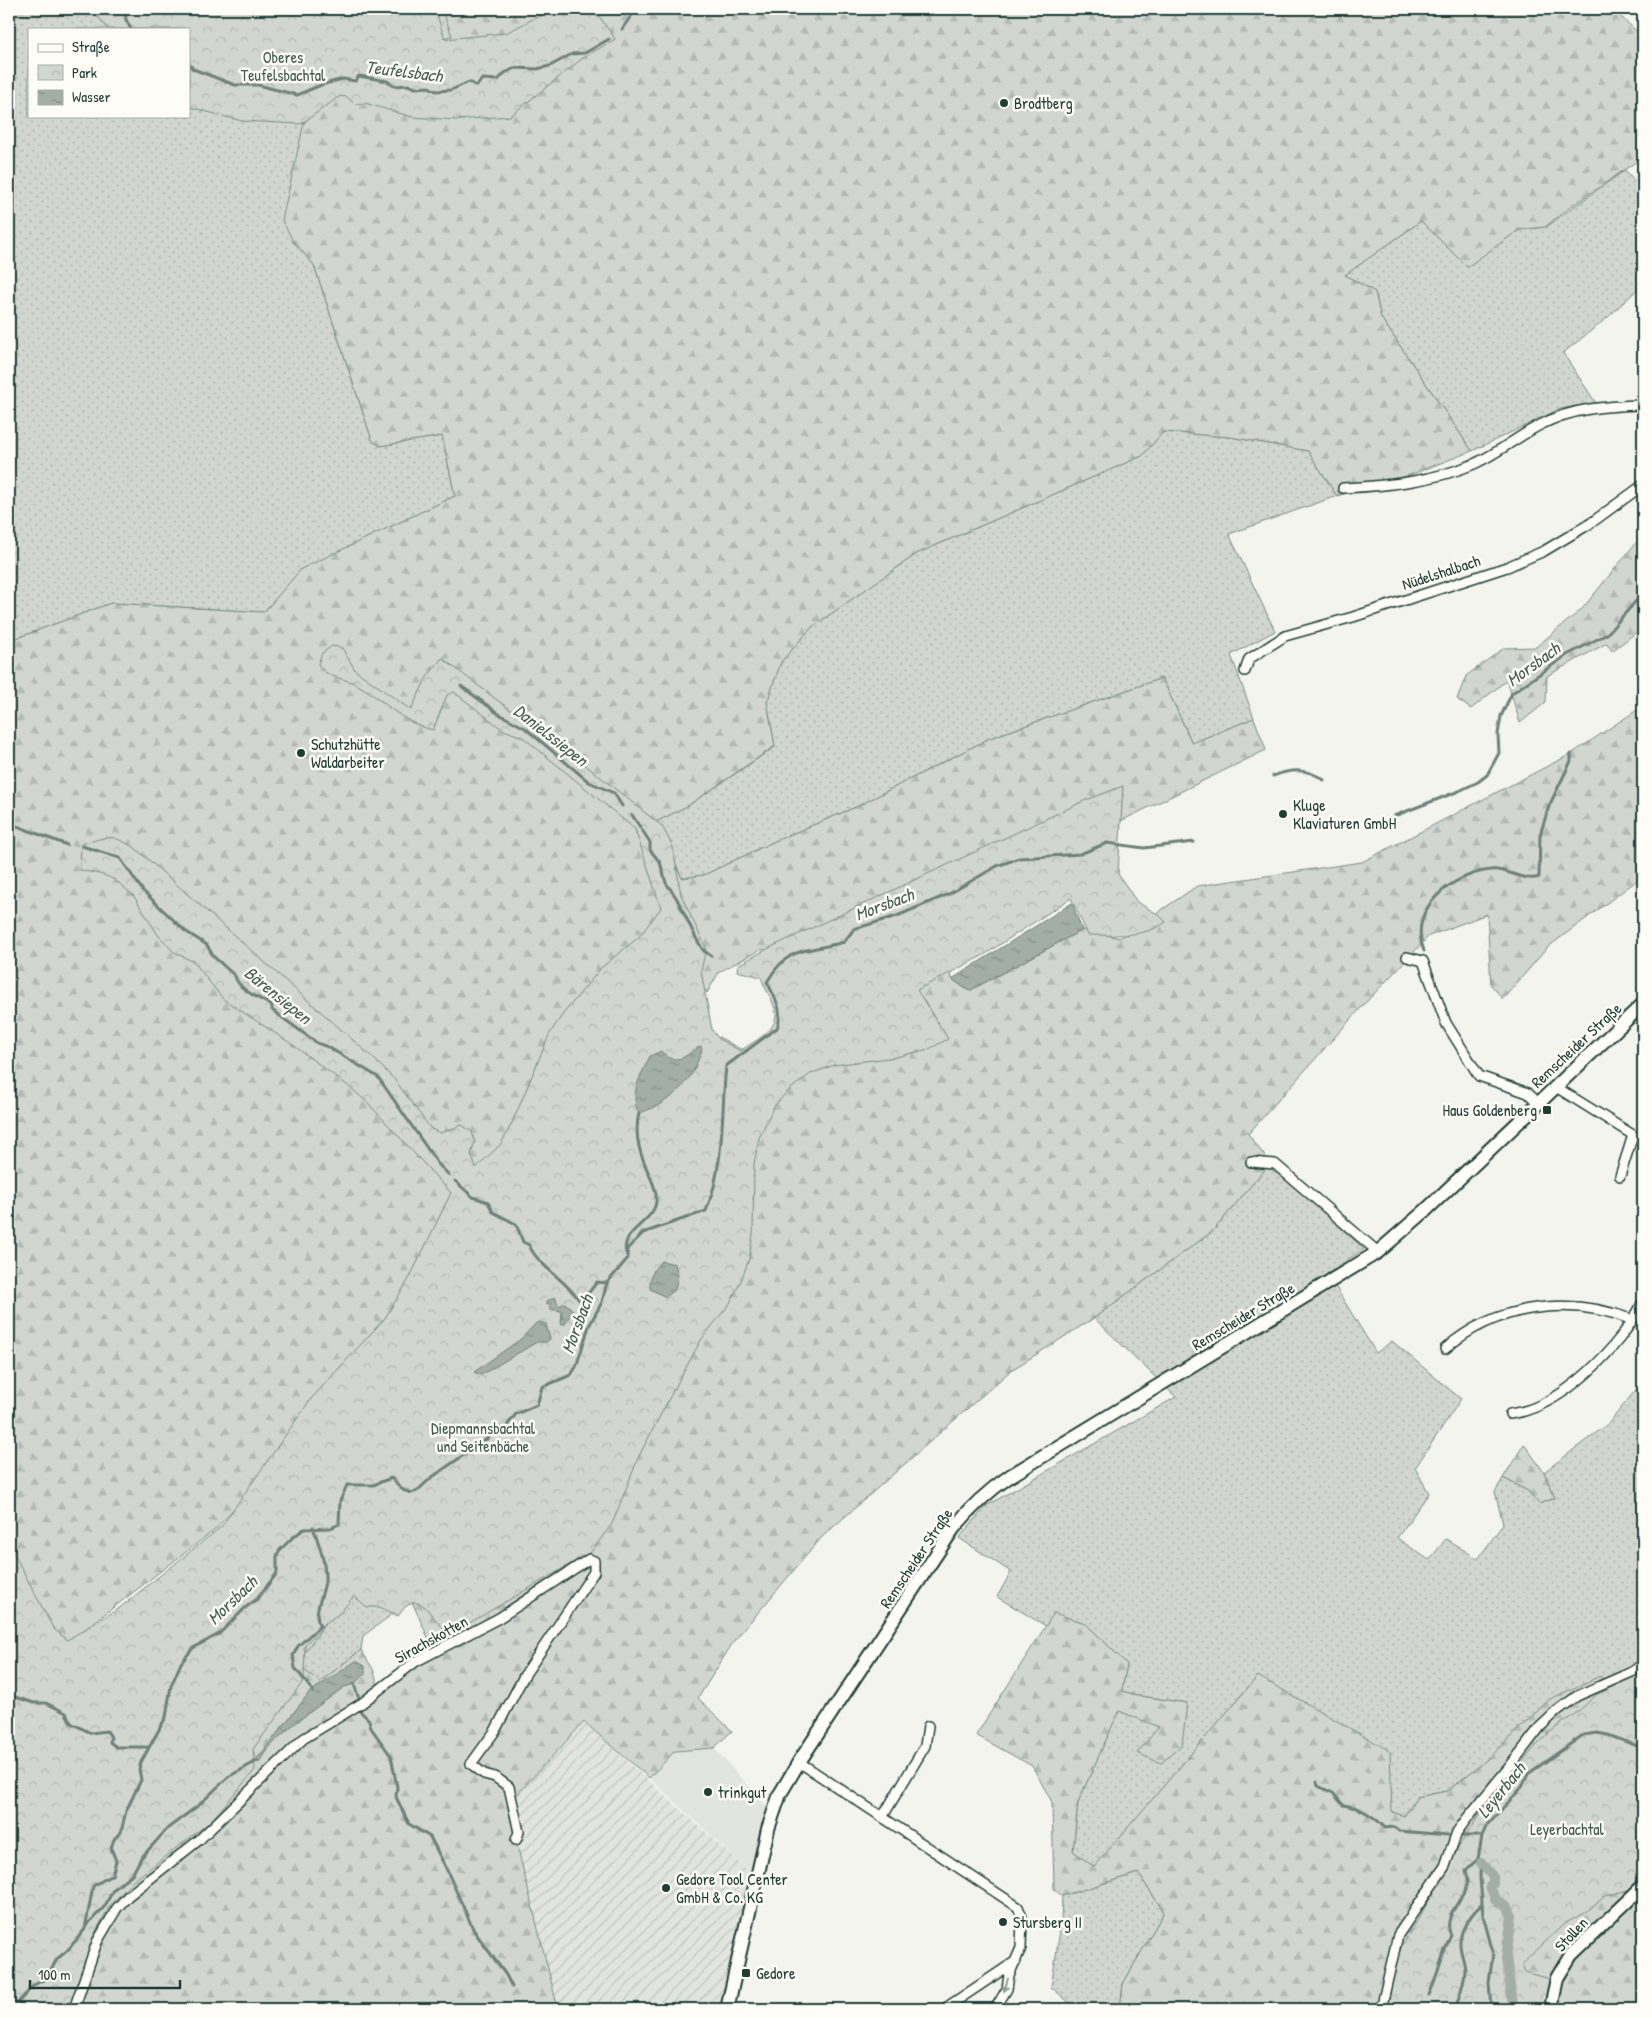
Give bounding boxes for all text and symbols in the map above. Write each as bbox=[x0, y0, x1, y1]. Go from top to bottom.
legend bbox=[28, 28, 190, 118]
text: Straße bbox=[72, 36, 110, 57]
park label: Oberes Teufelsbachtal bbox=[241, 46, 326, 86]
water label: Teufelsbach bbox=[364, 54, 445, 88]
text: Park bbox=[72, 62, 97, 83]
text: Wasser bbox=[72, 86, 111, 107]
place label: Brodtberg bbox=[1014, 92, 1073, 114]
marker: Brodtberg bbox=[998, 97, 1010, 109]
street label: Nüdelshalbach bbox=[1399, 549, 1483, 595]
water label: Morsbach bbox=[1501, 635, 1566, 692]
water label: Danielssiepen bbox=[509, 698, 595, 773]
place label: Schutzhütte Waldarbeiter bbox=[311, 733, 385, 773]
marker: Schutzhütte Waldarbeiter bbox=[295, 747, 307, 759]
place label: Kluge Klaviaturen GmbH bbox=[1293, 794, 1396, 834]
marker: Kluge Klaviaturen GmbH bbox=[1277, 808, 1289, 820]
water label: Morsbach bbox=[851, 881, 918, 927]
water label: Bärensiepen bbox=[239, 960, 318, 1031]
street label: Remscheider Straße bbox=[1526, 997, 1626, 1093]
place label: Haus Goldenberg bbox=[1443, 1099, 1537, 1121]
marker: Haus Goldenberg bbox=[1541, 1104, 1553, 1116]
street label: Remscheider Straße bbox=[1188, 1276, 1299, 1355]
water label: Morsbach bbox=[555, 1290, 600, 1357]
park label: Diepmannsbachtal und Seitenbäche bbox=[431, 1417, 536, 1457]
street label: Remscheider Straße bbox=[874, 1503, 958, 1612]
water label: Morsbach bbox=[201, 1569, 264, 1630]
street label: Sirachskotten bbox=[391, 1610, 471, 1668]
water label: Leyerbach bbox=[1471, 1756, 1532, 1823]
place label: trinkgut bbox=[718, 1781, 767, 1803]
marker: trinkgut bbox=[702, 1786, 714, 1798]
park label: Leyerbachtal bbox=[1530, 1818, 1604, 1840]
place label: Gedore Tool Center GmbH & Co. KG bbox=[676, 1868, 788, 1908]
marker: Gedore Tool Center GmbH & Co. KG bbox=[660, 1882, 672, 1894]
place label: Stursberg II bbox=[1013, 1911, 1082, 1933]
street label: Stollen bbox=[1549, 1912, 1593, 1956]
marker: Stursberg II bbox=[997, 1916, 1009, 1928]
scale bar bbox=[30, 1958, 180, 1990]
place label: Gedore bbox=[756, 1962, 796, 1984]
text: 100 m bbox=[38, 1964, 71, 1985]
marker: Gedore bbox=[740, 1967, 752, 1979]
one-way arrow bbox=[1002, 1978, 1010, 1993]

